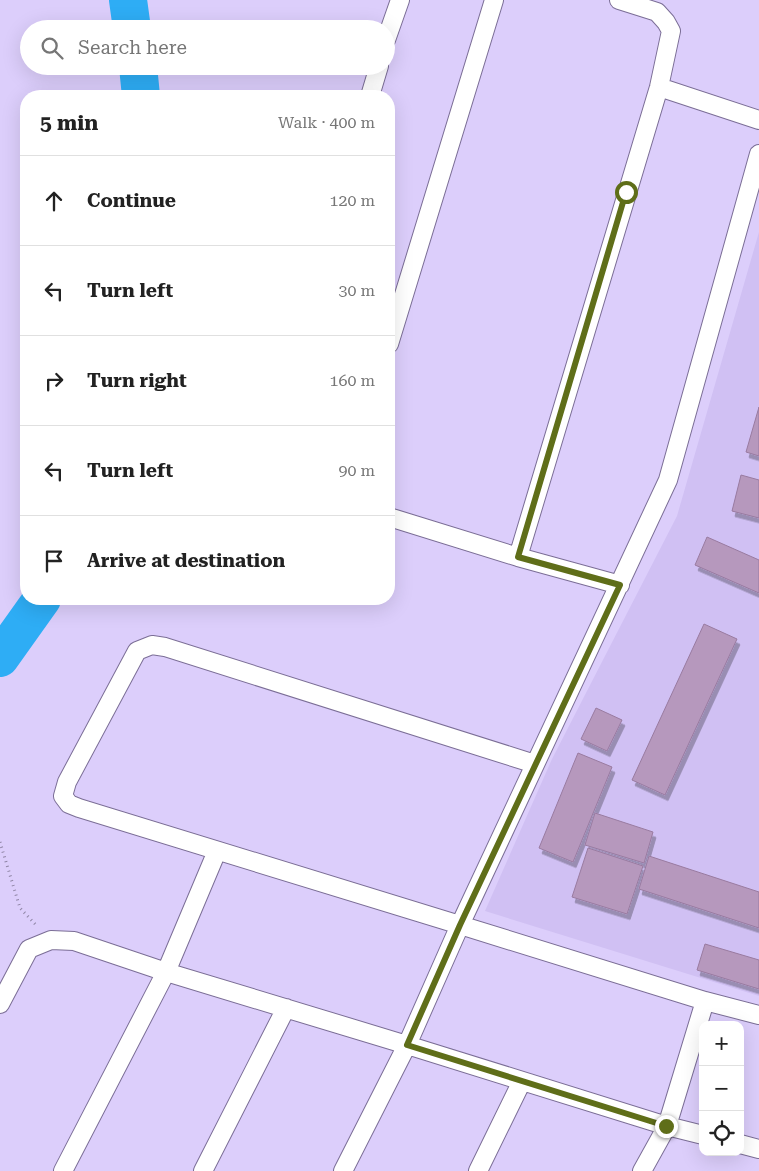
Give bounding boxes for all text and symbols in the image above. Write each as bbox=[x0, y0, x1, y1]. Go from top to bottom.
search box bbox=[20, 20, 395, 75]
icon: search bbox=[38, 34, 66, 62]
text: Search here bbox=[78, 36, 187, 59]
text: 5 min bbox=[40, 111, 98, 135]
text: Walk · 400 m bbox=[278, 113, 375, 132]
route start bbox=[615, 181, 638, 204]
icon: ahead bbox=[40, 187, 68, 215]
text: Continue bbox=[87, 189, 176, 212]
text: 120 m bbox=[329, 191, 375, 210]
icon: left bbox=[40, 277, 68, 305]
text: Turn left bbox=[87, 279, 173, 302]
text: 30 m bbox=[338, 281, 375, 300]
icon: right bbox=[40, 367, 68, 395]
text: Turn right bbox=[87, 369, 187, 392]
text: 160 m bbox=[329, 371, 375, 390]
icon: left bbox=[40, 457, 68, 485]
text: Turn left bbox=[87, 459, 173, 482]
text: 90 m bbox=[338, 461, 375, 480]
icon: arrive bbox=[40, 547, 68, 575]
text: Arrive at destination bbox=[87, 549, 285, 572]
map controls bbox=[699, 1021, 744, 1156]
button: + bbox=[699, 1021, 744, 1066]
button: − bbox=[699, 1066, 744, 1111]
button: locate bbox=[699, 1111, 744, 1156]
route end bbox=[655, 1115, 678, 1138]

